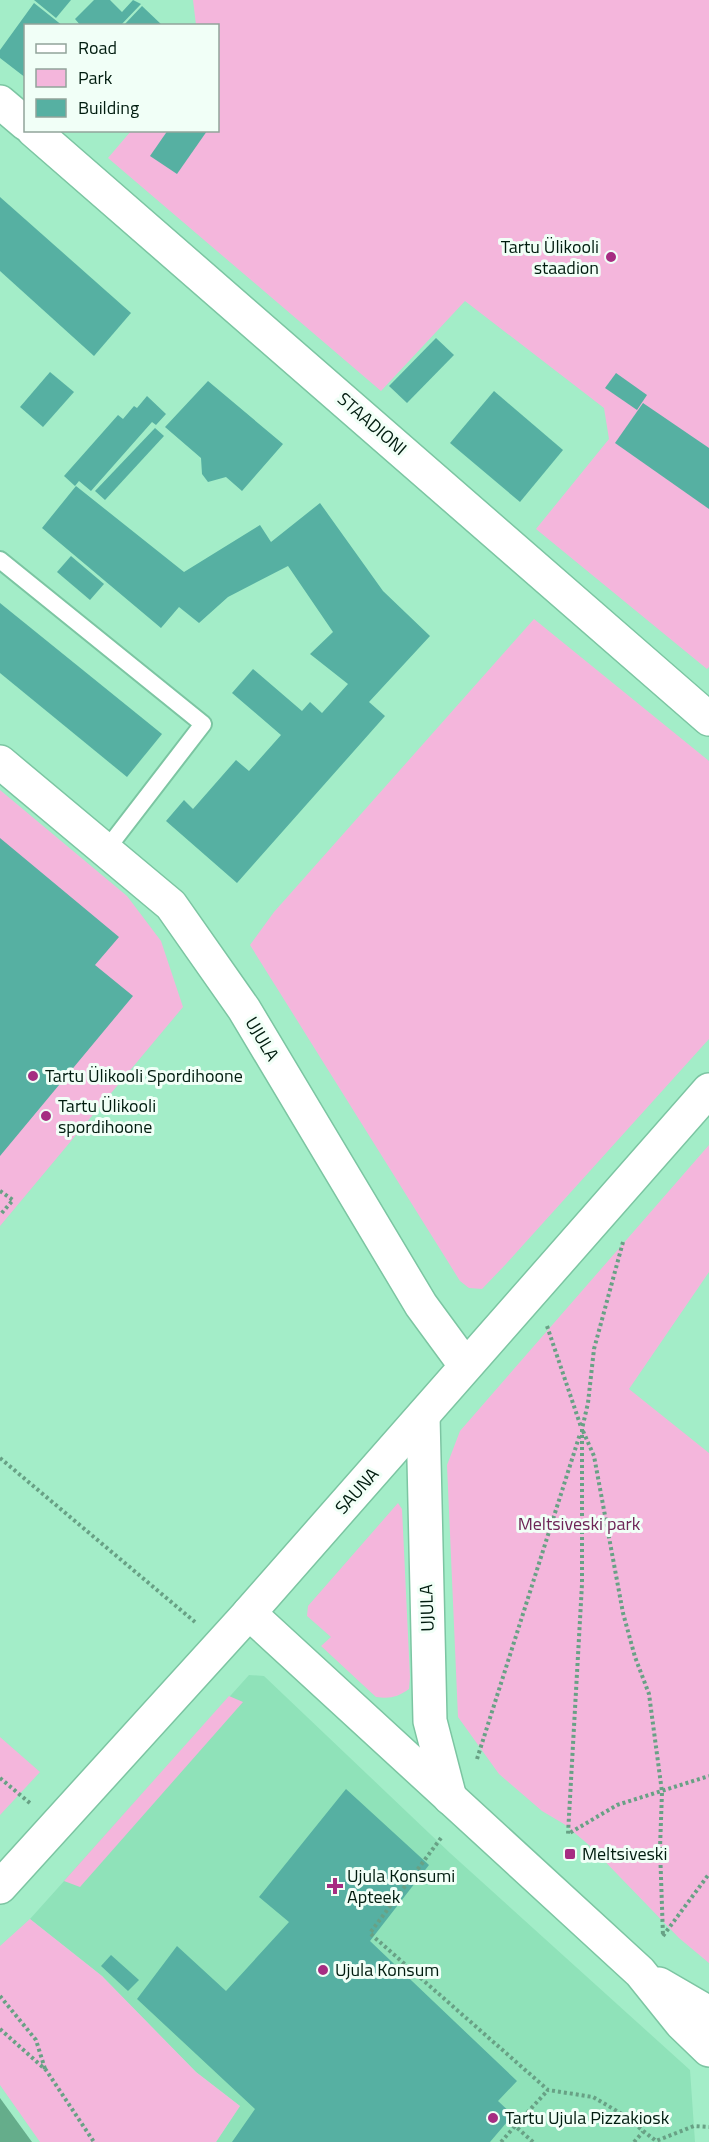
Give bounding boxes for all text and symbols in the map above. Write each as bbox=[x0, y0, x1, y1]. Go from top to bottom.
legend bbox=[24, 24, 219, 132]
text: Road bbox=[78, 34, 117, 61]
text: Park bbox=[78, 64, 113, 91]
text: Building bbox=[78, 94, 139, 121]
place label: Tartu Ülikooli staadion bbox=[501, 233, 599, 281]
marker: Tartu Ülikooli staadion bbox=[604, 250, 618, 264]
street label: STAADIONI bbox=[332, 386, 413, 461]
street label: UJULA bbox=[239, 1011, 286, 1066]
place label: Tartu Ülikooli Spordihoone bbox=[45, 1062, 243, 1089]
marker: Tartu Ülikooli Spordihoone bbox=[26, 1069, 40, 1083]
place label: Tartu Ülikooli spordihoone bbox=[58, 1092, 156, 1140]
marker: Tartu Ülikooli spordihoone bbox=[39, 1109, 53, 1123]
street label: SAUNA bbox=[328, 1461, 385, 1520]
park label: Meltsiveski park bbox=[518, 1510, 641, 1537]
street label: UJULA bbox=[412, 1584, 441, 1632]
place label: Meltsiveski bbox=[582, 1840, 667, 1867]
marker: Meltsiveski bbox=[563, 1847, 577, 1861]
place label: Ujula Konsumi Apteek bbox=[347, 1862, 455, 1910]
marker: Ujula Konsumi Apteek bbox=[328, 1879, 342, 1893]
place label: Ujula Konsum bbox=[335, 1956, 439, 1983]
marker: Ujula Konsum bbox=[316, 1963, 330, 1977]
place label: Tartu Ujula Pizzakiosk bbox=[505, 2104, 670, 2131]
marker: Tartu Ujula Pizzakiosk bbox=[486, 2111, 500, 2125]

